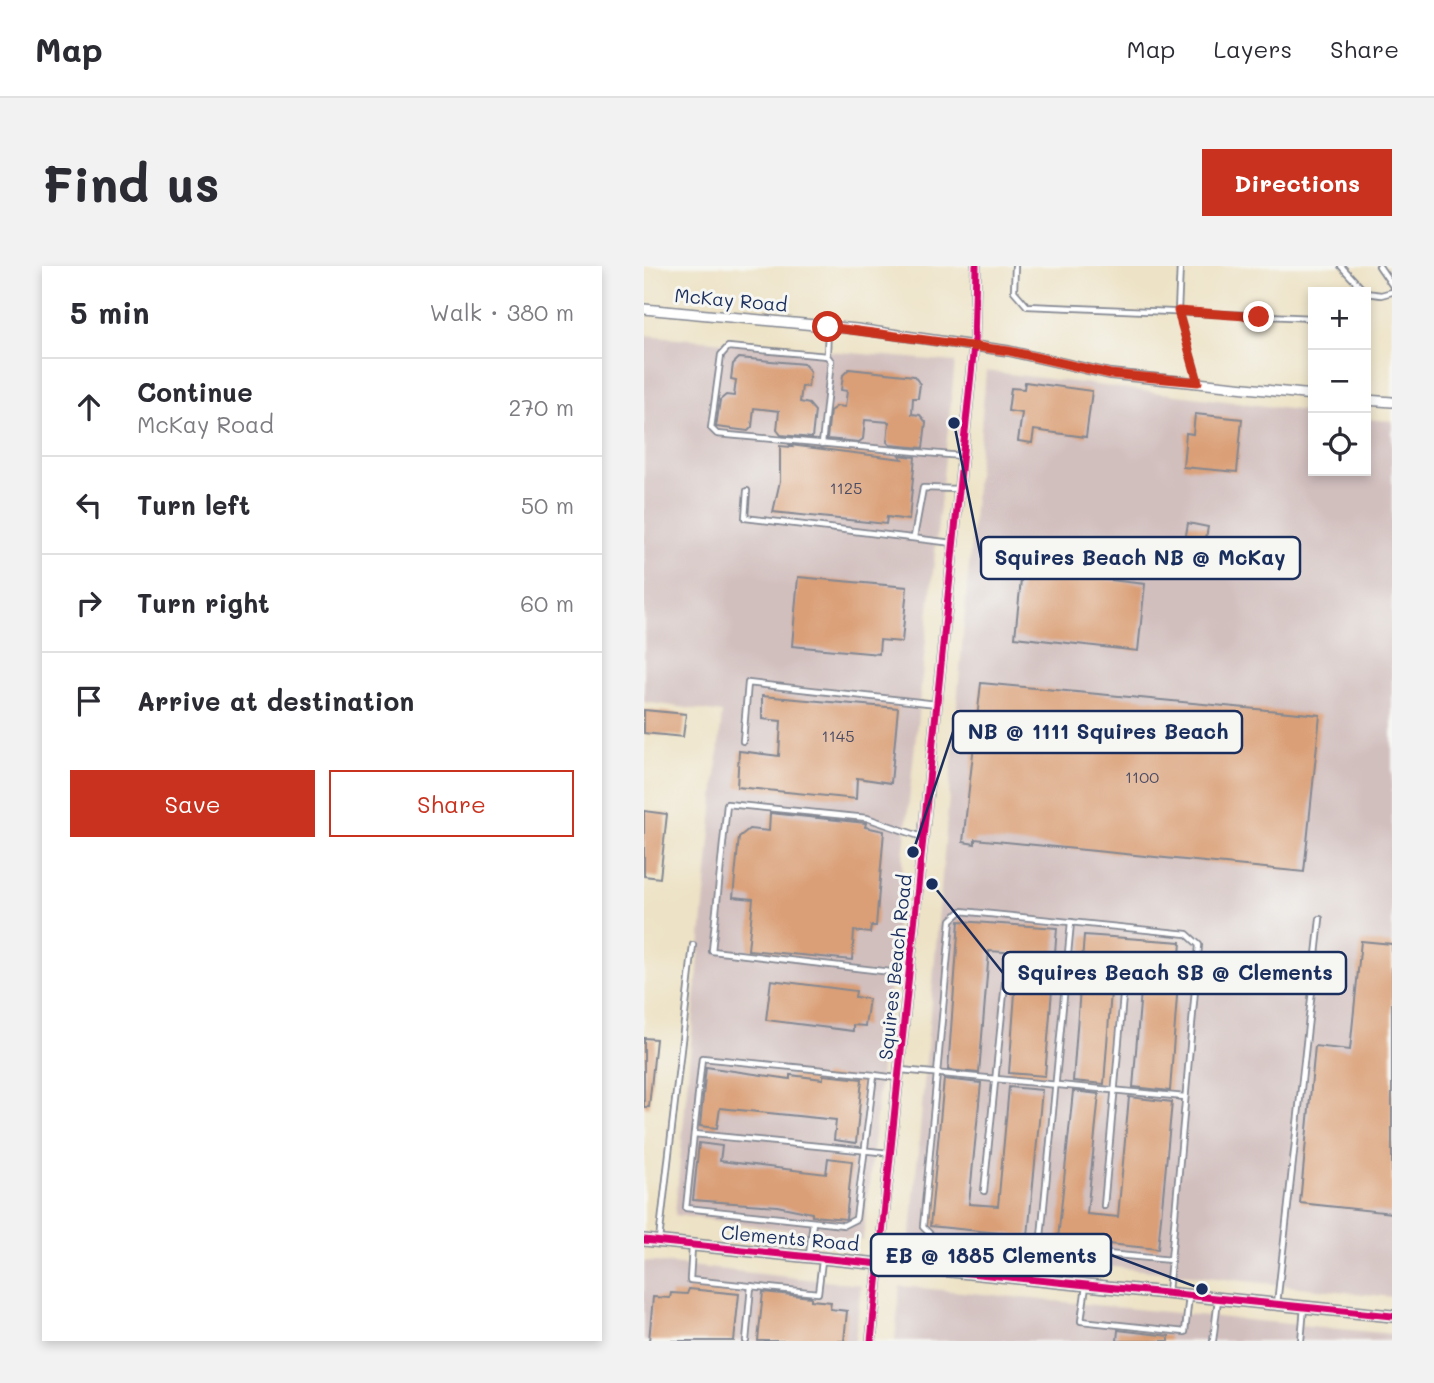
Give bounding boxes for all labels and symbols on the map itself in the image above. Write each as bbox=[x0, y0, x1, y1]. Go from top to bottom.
street label: McKay Road bbox=[674, 282, 788, 317]
route end bbox=[1243, 301, 1274, 332]
route start bbox=[812, 311, 843, 342]
house number: 1125 bbox=[830, 477, 862, 498]
callout: Squires Beach NB @ McKay bbox=[981, 537, 1300, 579]
text: Squires Beach NB @ McKay bbox=[994, 543, 1286, 571]
callout: NB @ 1111 Squires Beach bbox=[953, 711, 1242, 753]
text: NB @ 1111 Squires Beach bbox=[968, 717, 1228, 744]
house number: 1145 bbox=[821, 725, 855, 746]
house number: 1100 bbox=[1125, 766, 1159, 787]
street label: Squires Beach Road bbox=[872, 873, 917, 1061]
callout: Squires Beach SB @ Clements bbox=[1003, 952, 1346, 994]
text: Squires Beach SB @ Clements bbox=[1017, 958, 1333, 985]
street label: Clements Road bbox=[720, 1219, 860, 1256]
callout: EB @ 1885 Clements bbox=[871, 1234, 1111, 1276]
text: EB @ 1885 Clements bbox=[885, 1241, 1097, 1268]

